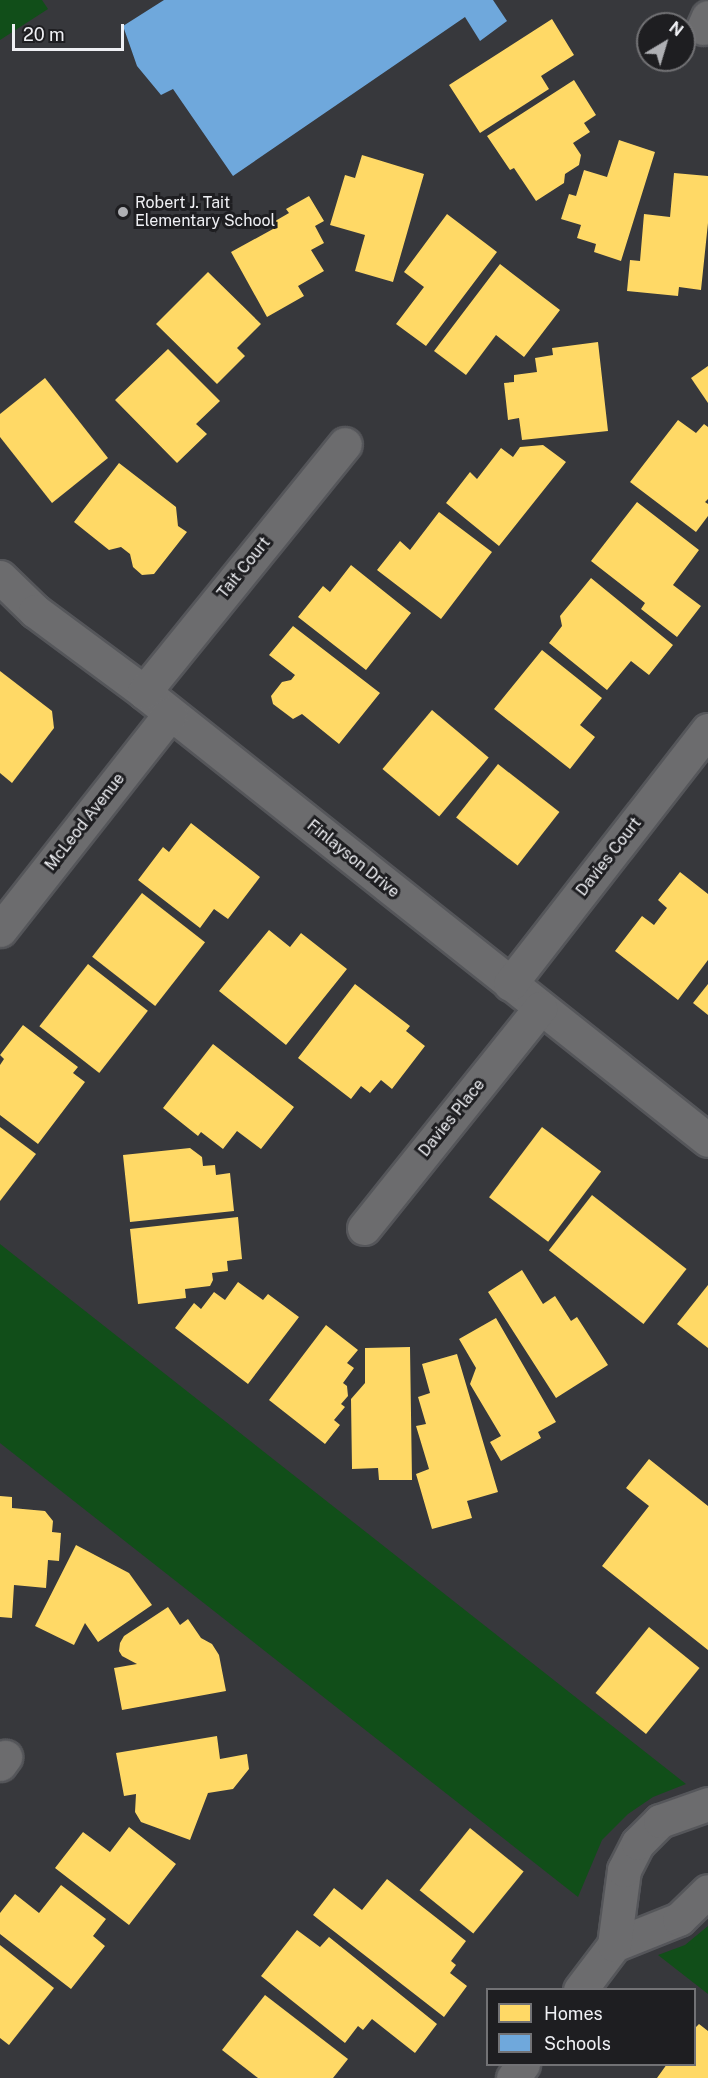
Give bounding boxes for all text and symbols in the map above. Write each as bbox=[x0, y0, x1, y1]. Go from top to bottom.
scale bar bbox=[15, 12, 128, 50]
north arrow bbox=[636, 12, 696, 72]
text: N bbox=[665, 18, 687, 40]
text: 20 m bbox=[23, 24, 65, 45]
place label: Robert J. Tait Elementary School bbox=[135, 193, 275, 231]
marker: Robert J. Tait Elementary School bbox=[116, 205, 130, 219]
street label: Tait Court bbox=[214, 534, 274, 602]
street label: McLeod Avenue bbox=[41, 770, 129, 874]
street label: Davies Court bbox=[572, 814, 646, 900]
street label: Finlayson Drive bbox=[303, 816, 403, 902]
street label: Davies Place bbox=[415, 1075, 489, 1161]
legend bbox=[486, 1988, 696, 2066]
text: Homes bbox=[544, 2003, 603, 2024]
text: Schools bbox=[544, 2033, 611, 2054]

